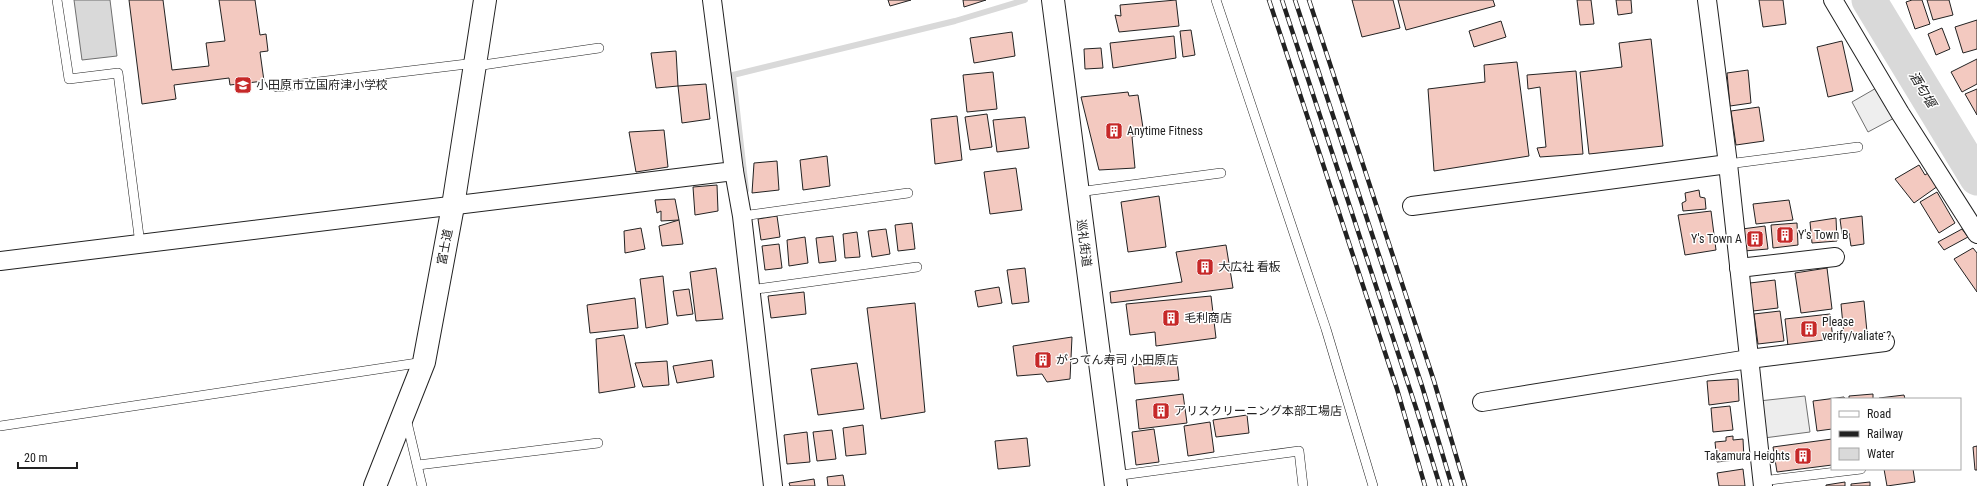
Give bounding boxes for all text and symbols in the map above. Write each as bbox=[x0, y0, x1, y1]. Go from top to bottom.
water label: 酒匂堰 bbox=[1906, 69, 1940, 112]
school or university icon: 小田原市立国府津小学校 bbox=[233, 75, 253, 95]
place label: 小田原市立国府津小学校 bbox=[256, 78, 388, 92]
building icon: Anytime Fitness bbox=[1104, 121, 1124, 141]
place label: Anytime Fitness bbox=[1127, 124, 1203, 138]
street label: 巡礼街道 bbox=[1074, 218, 1094, 268]
building icon: Y's Town B bbox=[1775, 225, 1795, 245]
street label: 富士道 bbox=[435, 228, 455, 266]
place label: Y's Town B bbox=[1798, 228, 1849, 242]
building icon: Y's Town A bbox=[1745, 229, 1765, 249]
place label: Y's Town A bbox=[1691, 232, 1742, 246]
building icon: 大広社 看板 bbox=[1195, 257, 1215, 277]
place label: 大広社 看板 bbox=[1218, 260, 1281, 274]
building icon: 毛利商店 bbox=[1161, 308, 1181, 328]
place label: 毛利商店 bbox=[1184, 311, 1232, 325]
place label: Please verify/valiate ? bbox=[1822, 315, 1891, 343]
building icon: Please verify/valiate ? bbox=[1799, 319, 1819, 339]
building icon: がってん寿司 小田原店 bbox=[1033, 350, 1053, 370]
place label: がってん寿司 小田原店 bbox=[1056, 353, 1178, 367]
legend bbox=[1831, 398, 1961, 470]
building icon: アリスクリーニング本部工場店 bbox=[1151, 401, 1171, 421]
place label: アリスクリーニング本部工場店 bbox=[1174, 404, 1342, 418]
text: Road bbox=[1867, 407, 1891, 421]
text: Railway bbox=[1867, 427, 1903, 441]
scale bar bbox=[18, 444, 77, 470]
building icon: Takamura Heights bbox=[1793, 446, 1813, 466]
text: Water bbox=[1867, 447, 1895, 461]
place label: Takamura Heights bbox=[1704, 449, 1790, 463]
text: 20 m bbox=[24, 451, 48, 465]

